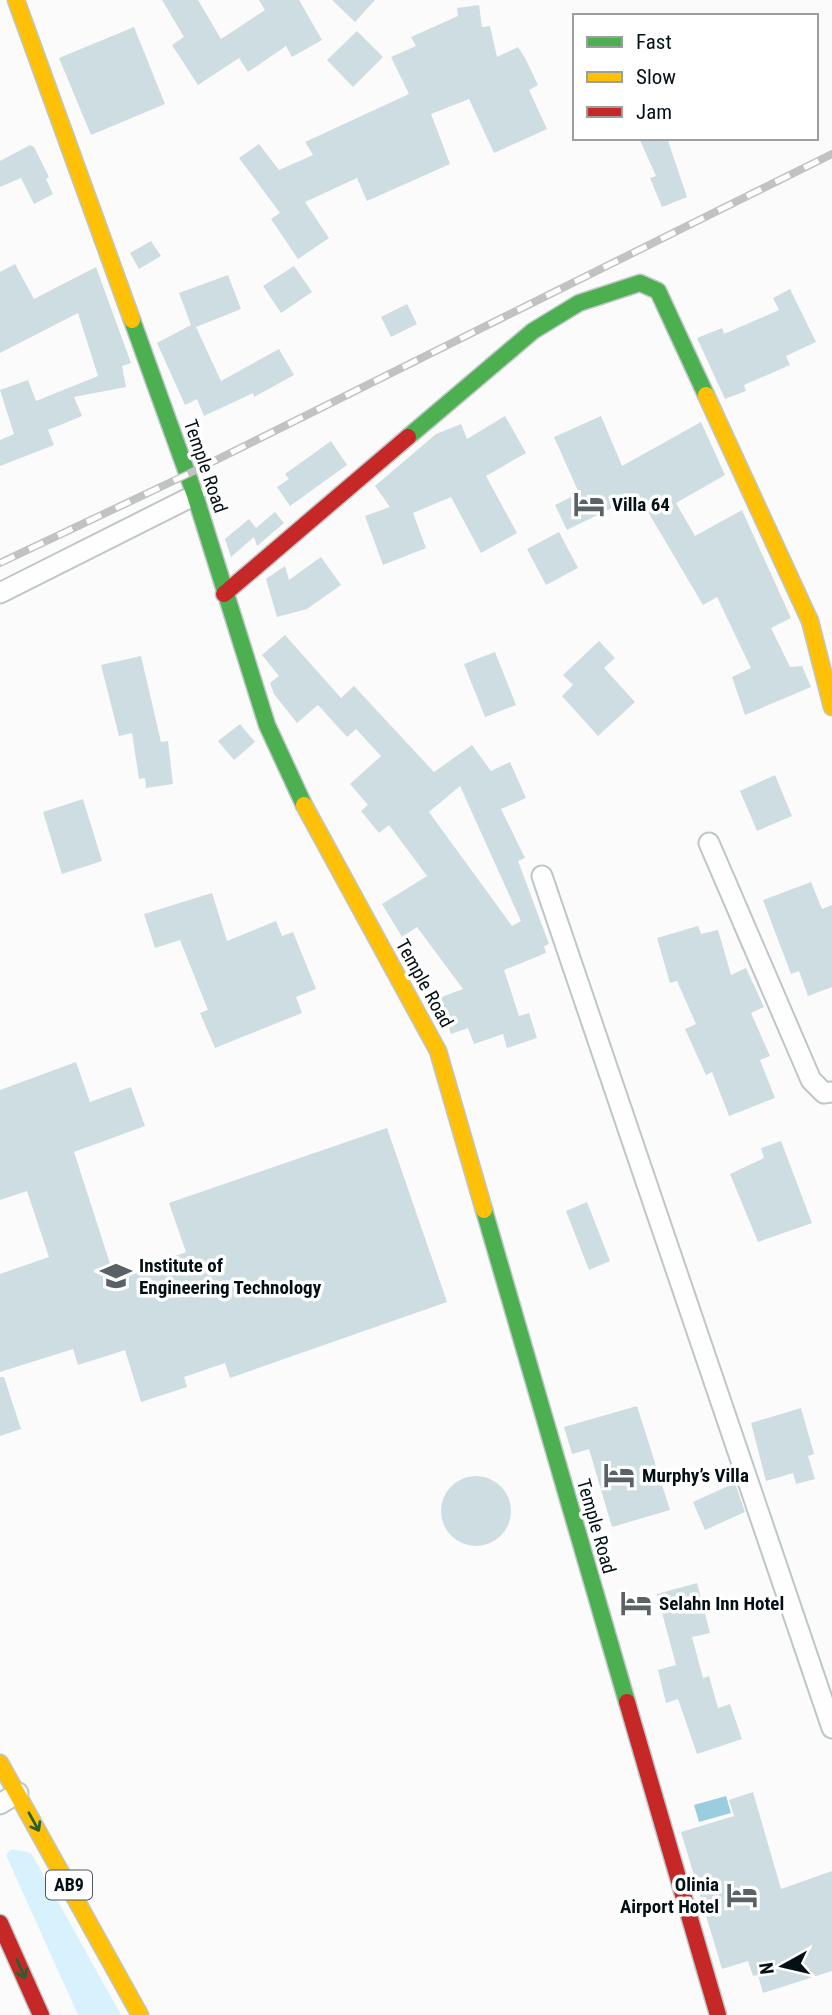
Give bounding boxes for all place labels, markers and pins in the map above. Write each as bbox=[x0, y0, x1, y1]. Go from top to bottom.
hotel icon: Villa 64 bbox=[572, 487, 606, 521]
place label: Villa 64 bbox=[612, 493, 670, 516]
place label: Institute of Engineering Technology bbox=[139, 1254, 322, 1299]
school or university icon: Institute of Engineering Technology bbox=[99, 1259, 133, 1293]
hotel icon: Murphy’s Villa bbox=[602, 1458, 636, 1492]
place label: Murphy’s Villa bbox=[642, 1464, 749, 1487]
hotel icon: Selahn Inn Hotel bbox=[619, 1586, 653, 1620]
place label: Selahn Inn Hotel bbox=[659, 1592, 784, 1615]
place label: Olinia Airport Hotel bbox=[620, 1873, 719, 1918]
hotel icon: Olinia Airport Hotel bbox=[725, 1878, 759, 1912]

